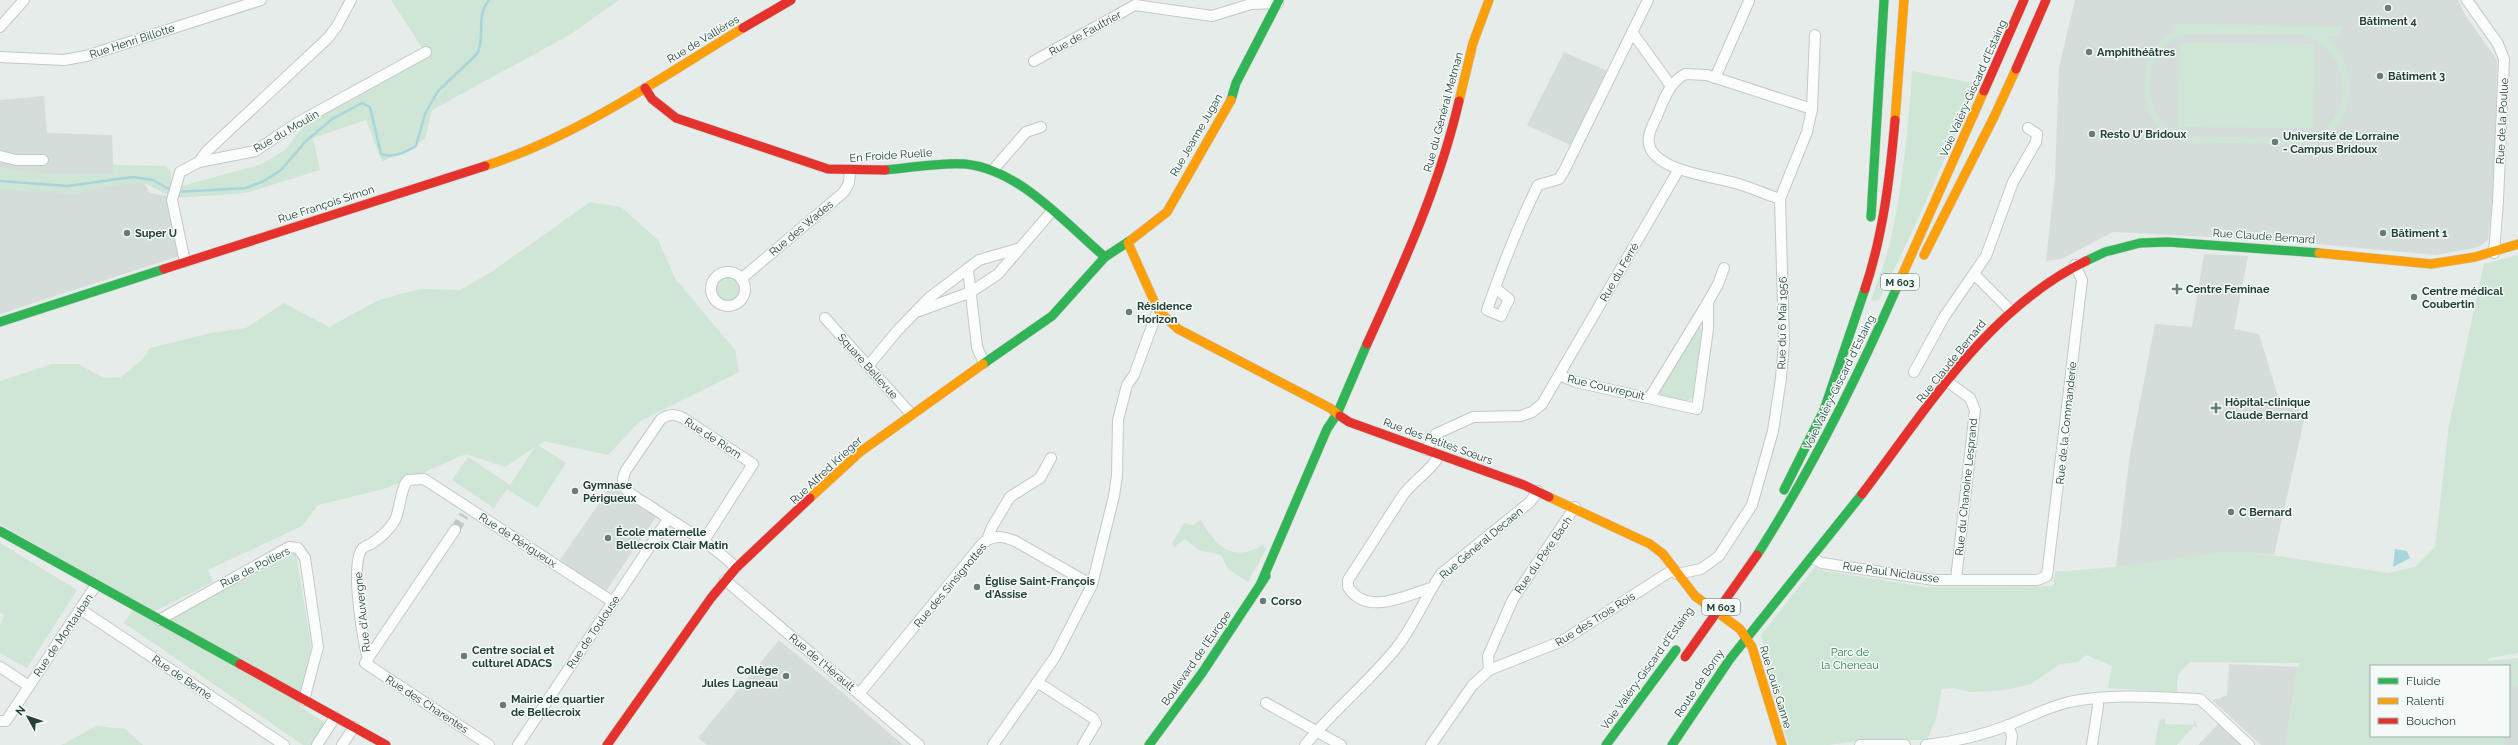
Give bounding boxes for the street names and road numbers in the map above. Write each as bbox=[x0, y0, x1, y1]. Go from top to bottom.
street label: Rue de Faultrier bbox=[1047, 8, 1124, 59]
street label: Rue de Vallières bbox=[665, 13, 742, 66]
street label: Voie Valéry-Giscard d'Estaing bbox=[1937, 18, 2010, 159]
street label: Rue Henri Billotte bbox=[88, 21, 177, 61]
street label: Rue du Général Metman bbox=[1421, 51, 1466, 174]
street label: Rue de la Poulue bbox=[2494, 77, 2511, 165]
street label: Rue Jeanne Jugan bbox=[1168, 92, 1225, 179]
street label: Rue du Moulin bbox=[251, 107, 321, 155]
street label: En Froide Ruelle bbox=[849, 146, 934, 165]
street label: Rue François Simon bbox=[276, 183, 376, 226]
street label: Rue des Wades bbox=[767, 198, 836, 259]
street label: Rue Claude Bernard bbox=[2212, 226, 2316, 247]
street label: Rue du Ferré bbox=[1597, 240, 1642, 304]
road number: M 603 bbox=[1881, 274, 1919, 290]
street label: Rue du 6 Mai 1956 bbox=[1775, 276, 1790, 370]
street label: Voie Valéry-Giscard d'Estaing bbox=[1801, 313, 1878, 452]
street label: Rue Claude Bernard bbox=[1914, 317, 1989, 405]
street label: Square Bellevue bbox=[835, 331, 901, 402]
street label: Rue de la Commanderie bbox=[2054, 360, 2079, 485]
street label: Rue Couvrepuit bbox=[1566, 372, 1646, 403]
street label: Rue de Riom bbox=[682, 415, 744, 462]
street label: Rue des Petites Sœurs bbox=[1381, 416, 1494, 467]
street label: Rue du Chanoine Lesprand bbox=[1953, 418, 1980, 556]
street label: Rue Alfred Krieger bbox=[788, 434, 865, 507]
street label: Rue Général Decaen bbox=[1437, 505, 1526, 582]
street label: Rue de Périgueux bbox=[476, 510, 560, 571]
street label: Rue du Père Bach bbox=[1512, 514, 1575, 596]
street label: Rue des Sinsignottes bbox=[911, 540, 990, 630]
street label: Rue de Poitiers bbox=[218, 544, 292, 591]
street label: Rue Paul Niclausse bbox=[1842, 559, 1940, 586]
street label: Rue d'Auvergne bbox=[352, 571, 373, 653]
street label: Rue des Trois Rois bbox=[1553, 590, 1638, 649]
street label: Rue de Montauban bbox=[31, 591, 96, 679]
street label: Rue de Toulouse bbox=[564, 593, 623, 671]
road number: M 603 bbox=[1702, 599, 1740, 615]
street label: Voie Valéry-Giscard d'Estaing bbox=[1599, 604, 1696, 732]
street label: Boulevard de l'Europe bbox=[1159, 608, 1234, 708]
street label: Rue de l'Hérault bbox=[786, 631, 857, 694]
street label: Rue Louis Ganne bbox=[1757, 644, 1794, 731]
street label: Route de Borny bbox=[1672, 647, 1727, 720]
street label: Rue de Berne bbox=[149, 653, 215, 703]
street label: Rue des Charentes bbox=[383, 673, 471, 736]

